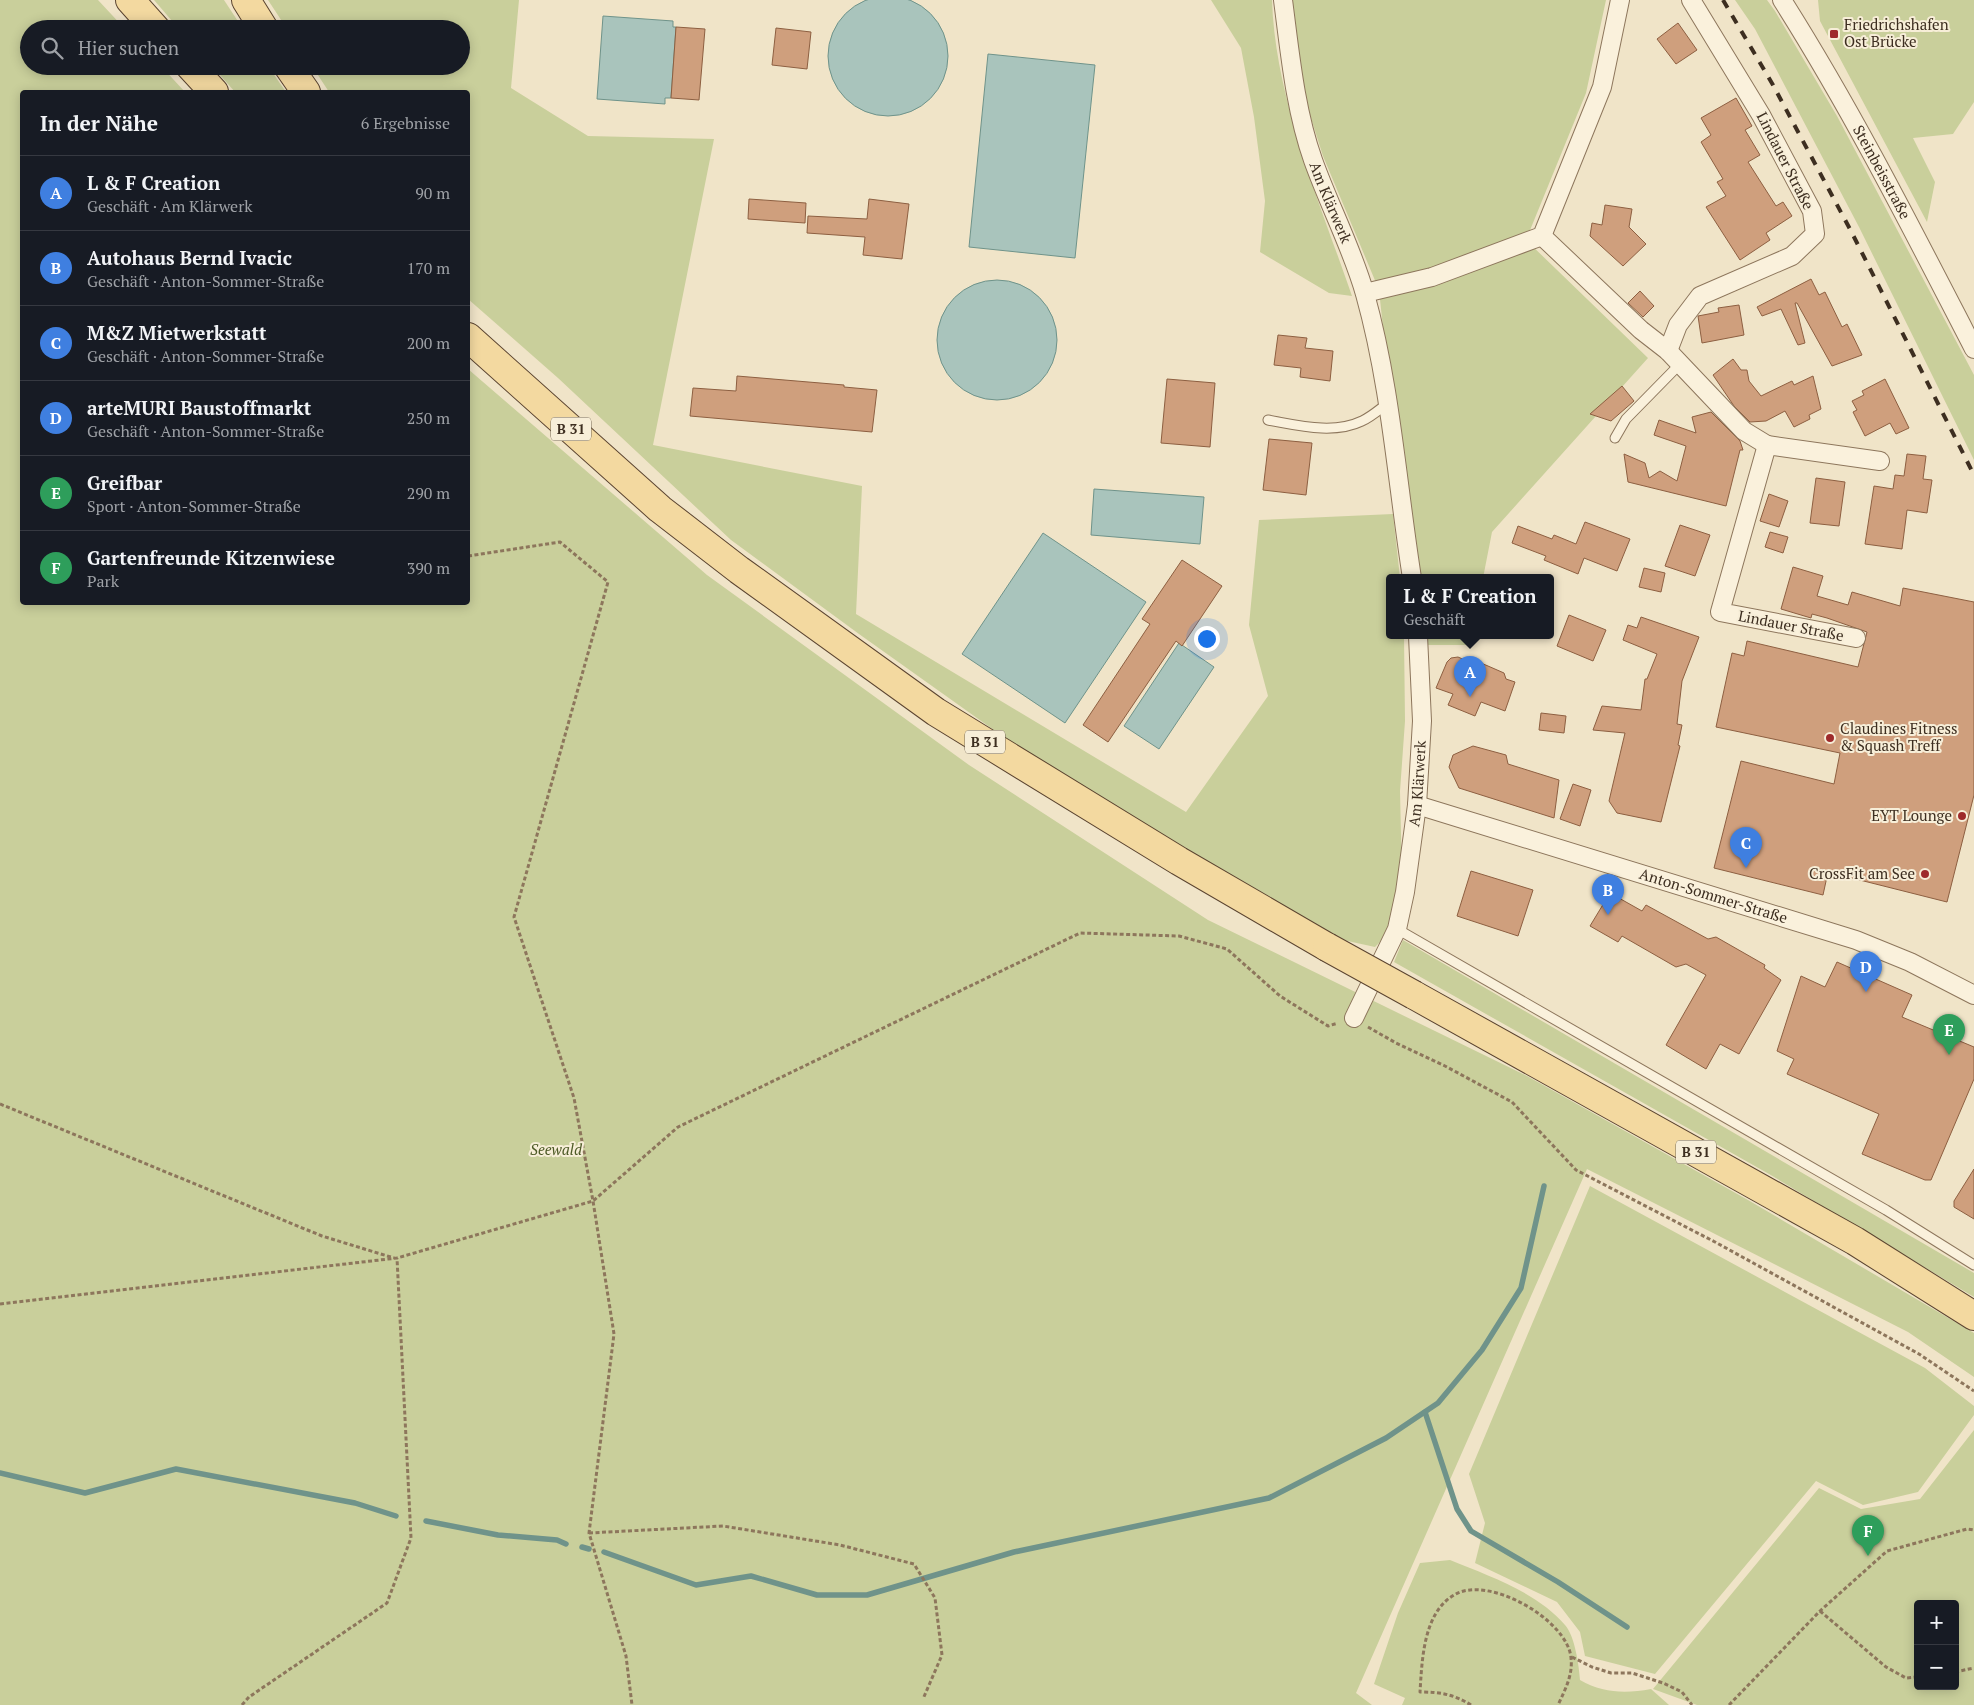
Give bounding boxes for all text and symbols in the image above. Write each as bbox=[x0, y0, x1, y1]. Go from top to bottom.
place label: Friedrichshafen Ost Brücke bbox=[1844, 14, 1949, 51]
search box bbox=[20, 20, 470, 75]
marker: Friedrichshafen Ost Brücke bbox=[1828, 28, 1840, 40]
icon: search bbox=[38, 34, 66, 62]
text: Hier suchen bbox=[78, 35, 179, 60]
street label: Lindauer Straße bbox=[1753, 108, 1819, 213]
text: In der Nähe bbox=[40, 109, 158, 137]
text: 6 Ergebnisse bbox=[361, 112, 450, 134]
street label: Steinbeisstraße bbox=[1849, 121, 1916, 222]
street label: Am Klärwerk bbox=[1305, 159, 1357, 246]
text: L & F Creation bbox=[87, 170, 220, 195]
text: A bbox=[50, 182, 62, 204]
text: 90 m bbox=[415, 182, 450, 204]
text: Geschäft · Am Klärwerk bbox=[87, 195, 253, 217]
text: Autohaus Bernd Ivacic bbox=[87, 245, 292, 270]
text: B bbox=[51, 257, 61, 279]
text: 170 m bbox=[407, 257, 450, 279]
text: Geschäft · Anton-Sommer-Straße bbox=[87, 270, 324, 292]
text: M&Z Mietwerkstatt bbox=[87, 320, 267, 345]
text: C bbox=[51, 332, 61, 354]
text: 200 m bbox=[407, 332, 450, 354]
text: Geschäft · Anton-Sommer-Straße bbox=[87, 345, 324, 367]
text: arteMURI Baustoffmarkt bbox=[87, 395, 311, 420]
text: D bbox=[50, 407, 62, 429]
text: 250 m bbox=[407, 407, 450, 429]
road number: B 31 bbox=[551, 418, 591, 440]
text: Geschäft · Anton-Sommer-Straße bbox=[87, 420, 324, 442]
text: Greifbar bbox=[87, 470, 162, 495]
text: E bbox=[51, 482, 61, 504]
text: 290 m bbox=[407, 482, 450, 504]
text: Sport · Anton-Sommer-Straße bbox=[87, 495, 301, 517]
text: Gartenfreunde Kitzenwiese bbox=[87, 545, 335, 570]
text: F bbox=[51, 557, 61, 579]
text: 390 m bbox=[407, 557, 450, 579]
text: Park bbox=[87, 570, 119, 592]
popup bbox=[1386, 574, 1554, 639]
text: L & F Creation bbox=[1403, 583, 1537, 608]
street label: Lindauer Straße bbox=[1737, 605, 1846, 645]
text: Geschäft bbox=[1403, 608, 1466, 630]
your location bbox=[1194, 626, 1220, 652]
pin: A bbox=[1454, 656, 1486, 697]
place label: Claudines Fitness & Squash Treff bbox=[1840, 718, 1957, 755]
road number: B 31 bbox=[965, 730, 1005, 754]
marker: Claudines Fitness & Squash Treff bbox=[1824, 732, 1836, 744]
street label: Am Klärwerk bbox=[1403, 740, 1430, 828]
place label: EYT Lounge bbox=[1871, 805, 1952, 825]
marker: EYT Lounge bbox=[1956, 810, 1968, 822]
pin: C bbox=[1730, 827, 1762, 868]
street label: Anton-Sommer-Straße bbox=[1637, 863, 1790, 927]
place label: CrossFit am See bbox=[1809, 863, 1915, 883]
marker: CrossFit am See bbox=[1919, 868, 1931, 880]
pin: B bbox=[1592, 874, 1624, 915]
pin: D bbox=[1850, 951, 1882, 992]
pin: E bbox=[1933, 1014, 1965, 1055]
park label: Seewald bbox=[530, 1139, 583, 1159]
road number: B 31 bbox=[1676, 1140, 1716, 1164]
pin: F bbox=[1852, 1515, 1884, 1556]
map controls bbox=[1914, 1600, 1959, 1690]
button: + bbox=[1914, 1600, 1959, 1645]
button: − bbox=[1914, 1645, 1959, 1690]

